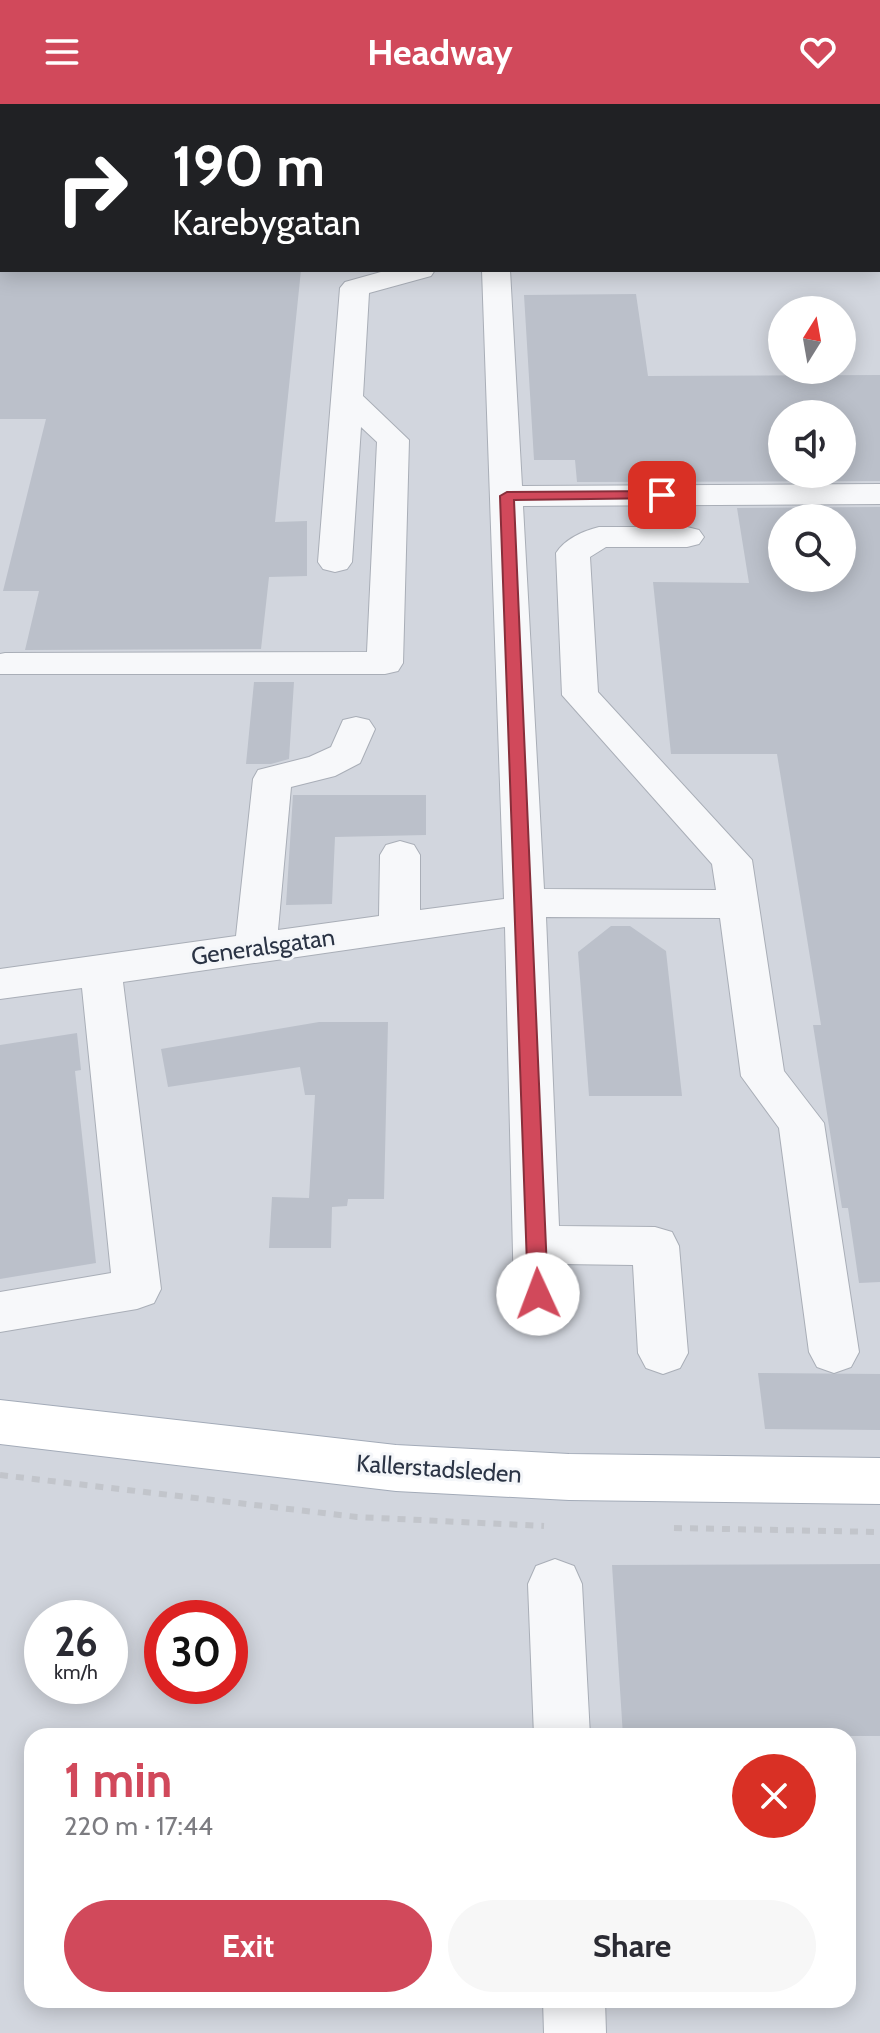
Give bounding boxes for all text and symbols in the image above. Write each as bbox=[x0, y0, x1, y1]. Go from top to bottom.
icon: menu bbox=[40, 30, 84, 74]
text: Headway bbox=[367, 30, 513, 74]
icon: heart bbox=[796, 30, 840, 74]
text: 190 m bbox=[172, 132, 325, 200]
icon: right bbox=[40, 136, 144, 240]
text: Karebygatan bbox=[172, 200, 361, 244]
north arrow bbox=[768, 296, 856, 384]
map controls bbox=[768, 296, 856, 592]
button: sound bbox=[768, 400, 856, 488]
pin bbox=[628, 461, 696, 529]
icon: arrive bbox=[640, 473, 684, 517]
button: search bbox=[768, 504, 856, 592]
street label: Generalsgatan bbox=[189, 922, 337, 971]
position arrow bbox=[496, 1252, 580, 1336]
street label: Kallerstadsleden bbox=[355, 1448, 523, 1489]
speed limit sign: 30 bbox=[144, 1600, 248, 1704]
text: 26 bbox=[54, 1617, 98, 1666]
text: km/h bbox=[54, 1660, 98, 1684]
text: 1 min bbox=[64, 1751, 172, 1809]
button: close bbox=[732, 1754, 816, 1838]
text: 220 m · 17:44 bbox=[64, 1810, 213, 1842]
button: Exit bbox=[64, 1900, 432, 1992]
button: Share bbox=[448, 1900, 816, 1992]

